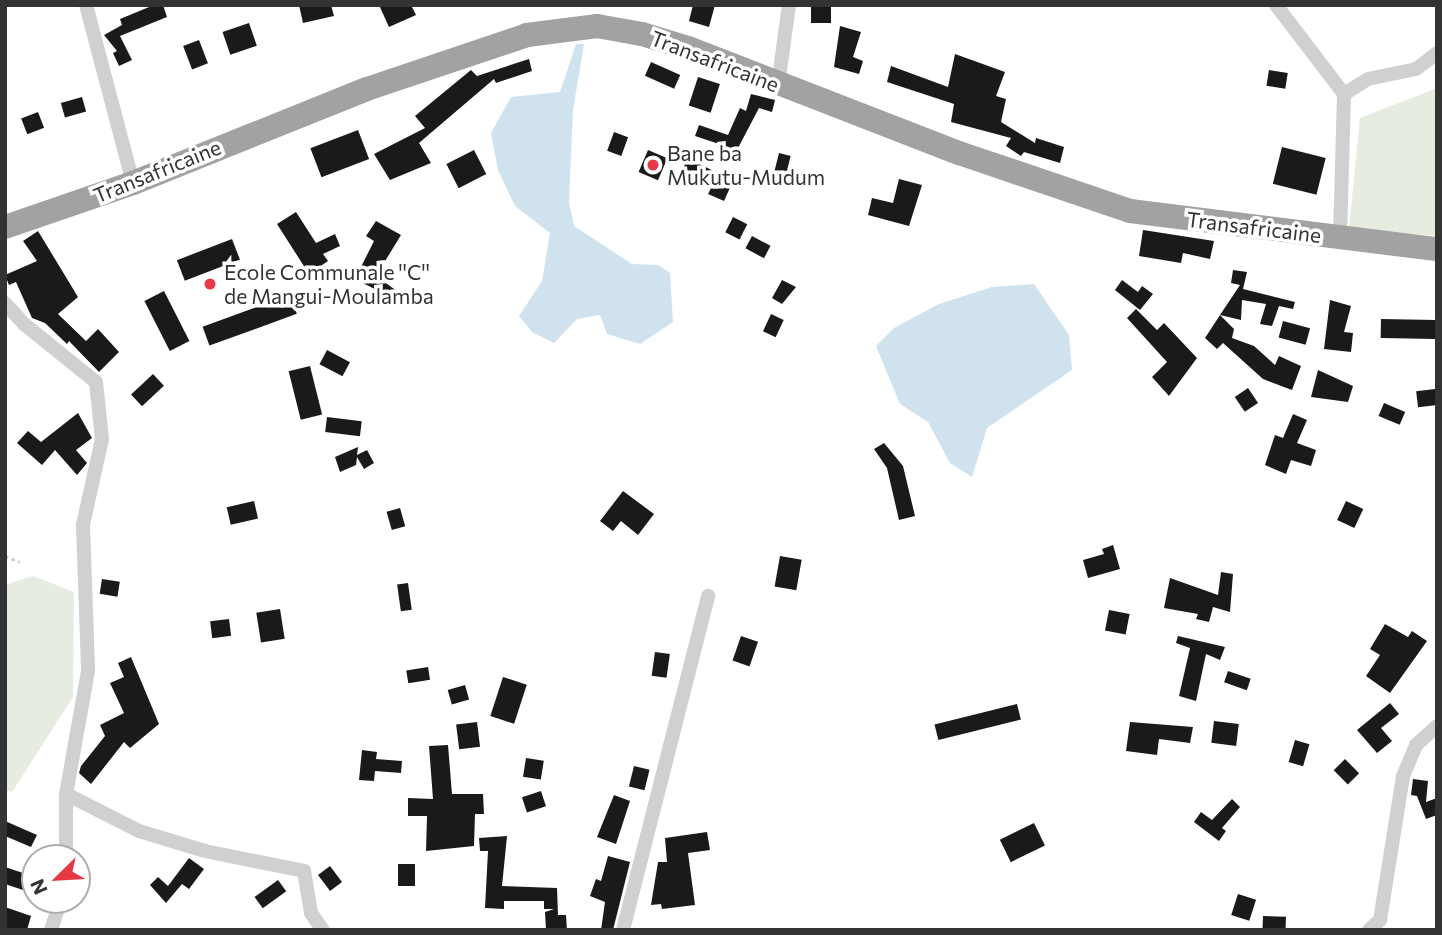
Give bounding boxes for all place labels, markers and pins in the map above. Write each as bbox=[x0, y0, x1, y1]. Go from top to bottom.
place label: Bane ba Mukutu-Mudum bbox=[667, 140, 825, 190]
marker: Bane ba Mukutu-Mudum bbox=[645, 157, 661, 173]
place label: Ecole Communale ''C'' de Mangui-Moulamba bbox=[224, 259, 434, 309]
marker: Ecole Communale ''C'' de Mangui-Moulamba bbox=[202, 276, 218, 292]

